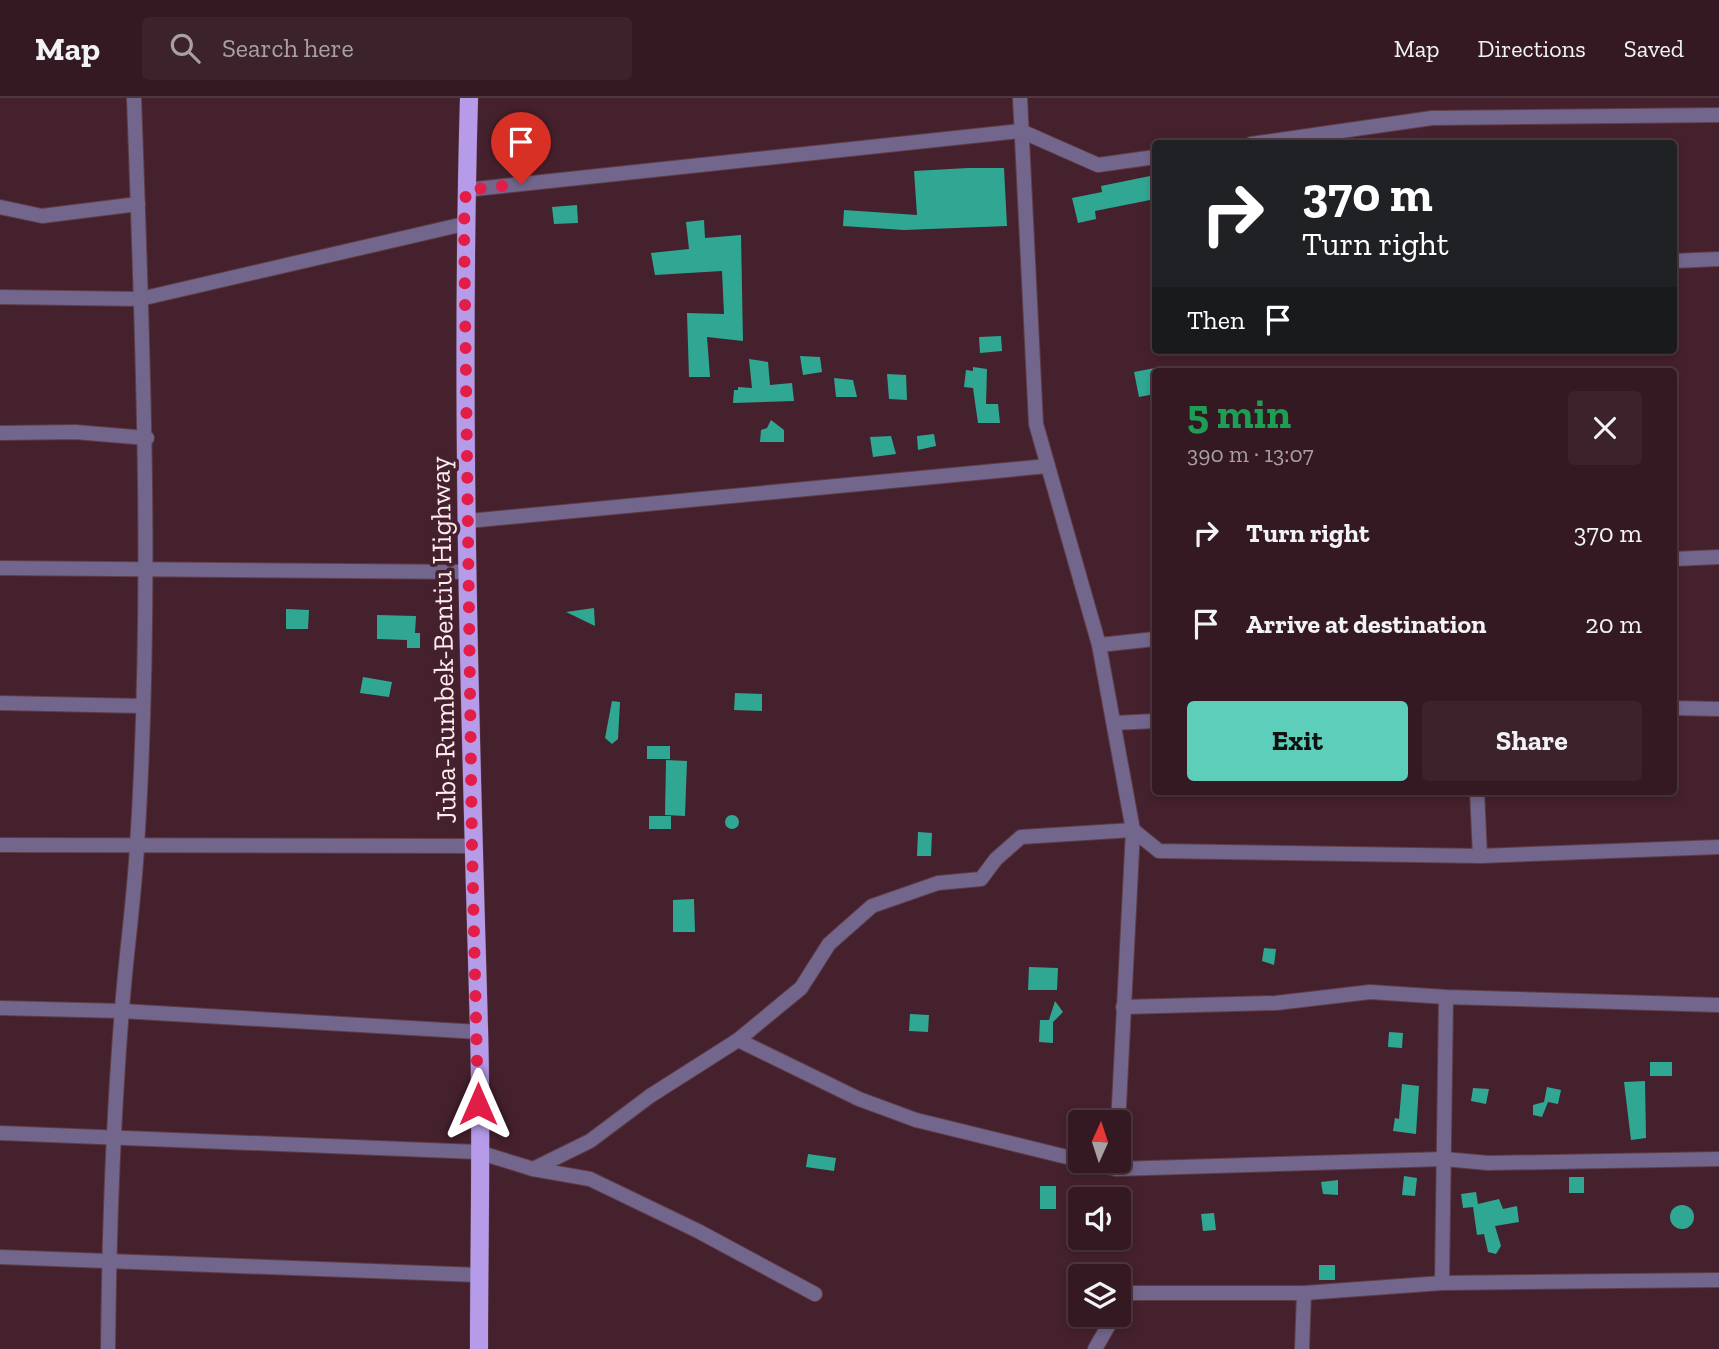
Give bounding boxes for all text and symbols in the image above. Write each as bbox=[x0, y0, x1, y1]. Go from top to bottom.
search box bbox=[142, 17, 632, 80]
text: Map bbox=[35, 29, 100, 68]
icon: search bbox=[166, 29, 204, 67]
text: Search here bbox=[222, 32, 354, 64]
text: Map bbox=[1394, 34, 1440, 63]
text: Directions bbox=[1478, 34, 1586, 63]
text: Saved bbox=[1624, 34, 1684, 63]
pin bbox=[491, 112, 551, 184]
icon: arrive bbox=[502, 123, 540, 161]
text: 370 m bbox=[1302, 165, 1433, 224]
icon: right bbox=[1187, 168, 1278, 259]
text: Turn right bbox=[1302, 225, 1449, 263]
icon: arrive bbox=[1259, 301, 1297, 339]
text: Then bbox=[1187, 304, 1245, 336]
text: 5 min bbox=[1187, 388, 1291, 439]
button: close bbox=[1568, 391, 1642, 465]
text: 390 m · 13:07 bbox=[1187, 440, 1314, 468]
street label: Juba-Rumbek-Bentiu Highway bbox=[423, 455, 463, 824]
icon: right bbox=[1187, 514, 1225, 552]
text: Turn right bbox=[1246, 517, 1369, 549]
text: 370 m bbox=[1574, 517, 1642, 549]
icon: arrive bbox=[1187, 605, 1225, 643]
text: Arrive at destination bbox=[1246, 608, 1486, 640]
text: 20 m bbox=[1585, 608, 1642, 640]
button: Exit bbox=[1187, 701, 1408, 781]
button: Share bbox=[1422, 701, 1642, 781]
position arrow bbox=[441, 1067, 515, 1141]
north arrow bbox=[1068, 1110, 1130, 1172]
map controls bbox=[1068, 1110, 1131, 1327]
button: sound bbox=[1068, 1187, 1131, 1250]
button: layers bbox=[1068, 1264, 1131, 1327]

